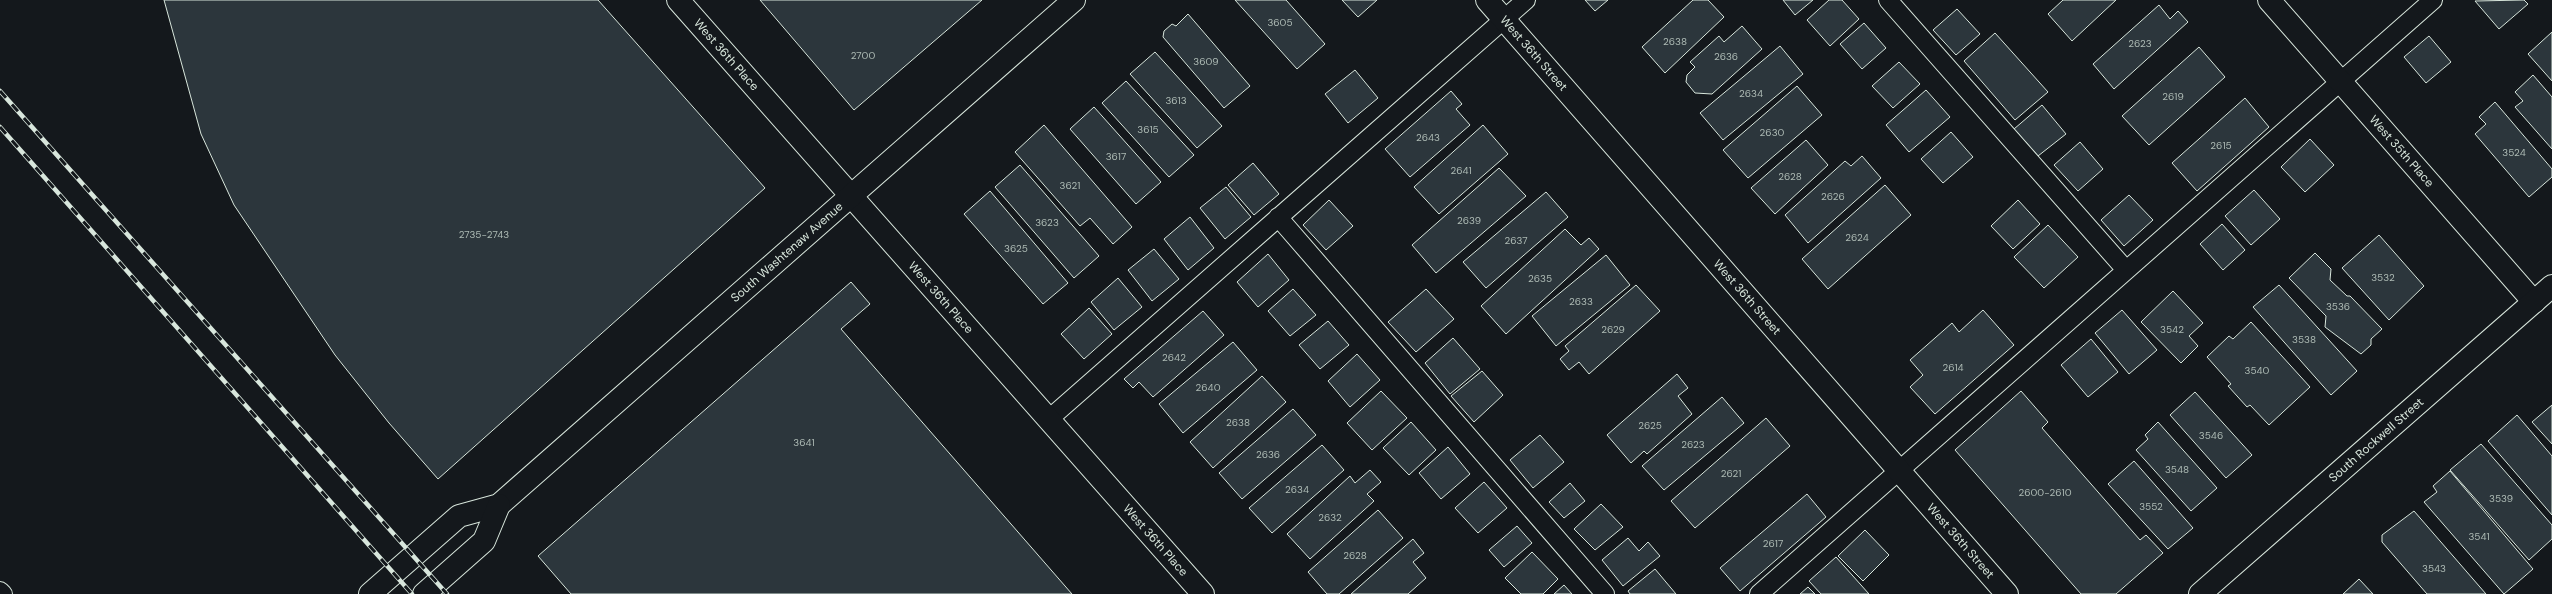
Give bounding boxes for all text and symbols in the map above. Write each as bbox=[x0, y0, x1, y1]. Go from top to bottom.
street label: West 36th Street bbox=[1496, 12, 1571, 95]
street label: West 36th Place bbox=[690, 15, 763, 94]
house number: 3605 bbox=[1267, 16, 1293, 29]
house number: 2638 bbox=[1663, 35, 1687, 48]
house number: 2623 bbox=[2128, 37, 2152, 50]
house number: 2700 bbox=[851, 49, 875, 62]
house number: 2636 bbox=[1714, 50, 1738, 63]
house number: 3609 bbox=[1193, 55, 1219, 68]
house number: 2634 bbox=[1739, 87, 1763, 100]
house number: 2619 bbox=[2162, 90, 2184, 103]
house number: 3613 bbox=[1165, 94, 1187, 107]
street label: West 35th Place bbox=[2366, 112, 2438, 191]
house number: 3615 bbox=[1137, 123, 1159, 136]
house number: 2630 bbox=[1760, 126, 1785, 139]
house number: 2643 bbox=[1416, 131, 1440, 144]
house number: 2615 bbox=[2210, 139, 2232, 152]
house number: 3524 bbox=[2502, 146, 2526, 159]
house number: 3617 bbox=[1106, 150, 1126, 163]
house number: 2641 bbox=[1450, 164, 1472, 177]
house number: 2628 bbox=[1778, 170, 1802, 183]
house number: 3621 bbox=[1060, 179, 1080, 192]
house number: 2626 bbox=[1821, 190, 1845, 203]
street label: South Washtenaw Avenue bbox=[727, 198, 846, 306]
house number: 2639 bbox=[1457, 214, 1481, 227]
house number: 3623 bbox=[1035, 216, 1059, 229]
house number: 2735-2743 bbox=[459, 228, 509, 241]
house number: 2624 bbox=[1845, 231, 1869, 244]
house number: 2637 bbox=[1504, 234, 1528, 247]
house number: 3625 bbox=[1004, 242, 1028, 255]
street label: West 36th Street bbox=[1710, 256, 1785, 338]
street label: West 36th Place bbox=[905, 258, 977, 337]
house number: 3532 bbox=[2371, 271, 2395, 284]
house number: 2635 bbox=[1528, 272, 1552, 285]
house number: 2633 bbox=[1569, 295, 1593, 308]
house number: 3536 bbox=[2326, 300, 2350, 313]
house number: 2629 bbox=[1601, 323, 1625, 336]
house number: 3542 bbox=[2160, 323, 2184, 336]
house number: 3538 bbox=[2292, 333, 2316, 346]
house number: 2642 bbox=[1162, 351, 1186, 364]
house number: 2614 bbox=[1942, 361, 1964, 374]
house number: 3540 bbox=[2245, 364, 2270, 377]
house number: 2640 bbox=[1196, 381, 1221, 394]
street label: South Rockwell Street bbox=[2325, 394, 2427, 486]
house number: 2638 bbox=[1226, 416, 1250, 429]
house number: 2625 bbox=[1638, 419, 1662, 432]
house number: 3546 bbox=[2199, 429, 2223, 442]
house number: 3641 bbox=[793, 436, 815, 449]
house number: 2623 bbox=[1681, 438, 1705, 451]
house number: 2636 bbox=[1256, 448, 1280, 461]
house number: 3548 bbox=[2165, 463, 2189, 476]
house number: 2621 bbox=[1721, 467, 1741, 480]
house number: 2634 bbox=[1285, 483, 1309, 496]
house number: 2600-2610 bbox=[2018, 486, 2072, 499]
house number: 3539 bbox=[2489, 492, 2513, 505]
street label: West 36th Street bbox=[1923, 500, 1998, 582]
house number: 3552 bbox=[2139, 500, 2163, 513]
street label: West 36th Place bbox=[1119, 501, 1192, 580]
house number: 2632 bbox=[1318, 511, 1342, 524]
house number: 3541 bbox=[2468, 530, 2490, 543]
house number: 2617 bbox=[1763, 537, 1783, 550]
house number: 2628 bbox=[1343, 549, 1367, 562]
house number: 3543 bbox=[2422, 562, 2446, 575]

